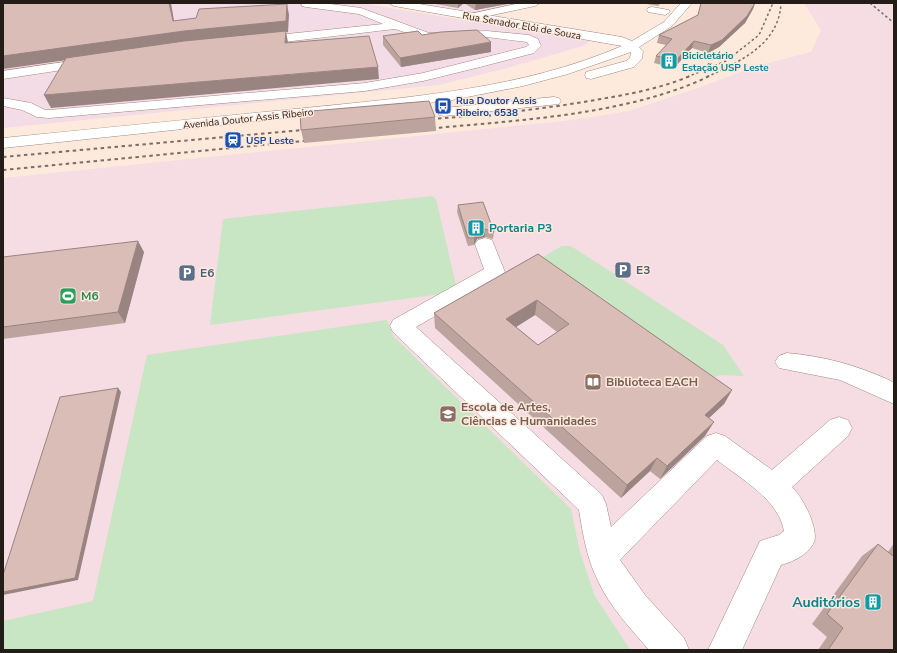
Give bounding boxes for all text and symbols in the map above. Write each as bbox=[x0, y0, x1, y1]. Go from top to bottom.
street label: Rua Senador Elói de Souza bbox=[461, 9, 582, 43]
place label: Bicicletário Estação USP Leste bbox=[682, 49, 769, 75]
building icon: Bicicletário Estação USP Leste bbox=[659, 51, 679, 71]
place label: Rua Doutor Assis Ribeiro, 6538 bbox=[456, 94, 537, 120]
bus stop icon: Rua Doutor Assis Ribeiro, 6538 bbox=[433, 96, 453, 116]
street label: Avenida Doutor Assis Ribeiro bbox=[182, 105, 314, 133]
station icon: USP Leste bbox=[223, 130, 243, 150]
place label: USP Leste bbox=[246, 134, 295, 148]
building icon: Portaria P3 bbox=[466, 218, 486, 238]
place label: Portaria P3 bbox=[489, 220, 552, 236]
parking icon: E3 bbox=[613, 260, 633, 280]
place label: E3 bbox=[636, 262, 650, 278]
parking icon: E6 bbox=[177, 263, 197, 283]
place label: E6 bbox=[200, 265, 214, 281]
sports icon: M6 bbox=[58, 286, 78, 306]
place label: M6 bbox=[81, 288, 99, 304]
library icon: Biblioteca EACH bbox=[583, 372, 603, 392]
place label: Biblioteca EACH bbox=[606, 374, 698, 390]
place label: Escola de Artes, Ciências e Humanidades bbox=[461, 399, 597, 429]
school or university icon: Escola de Artes, Ciências e Humanidades bbox=[438, 404, 458, 424]
building icon: Auditórios bbox=[863, 592, 883, 612]
place label: Auditórios bbox=[792, 593, 860, 612]

